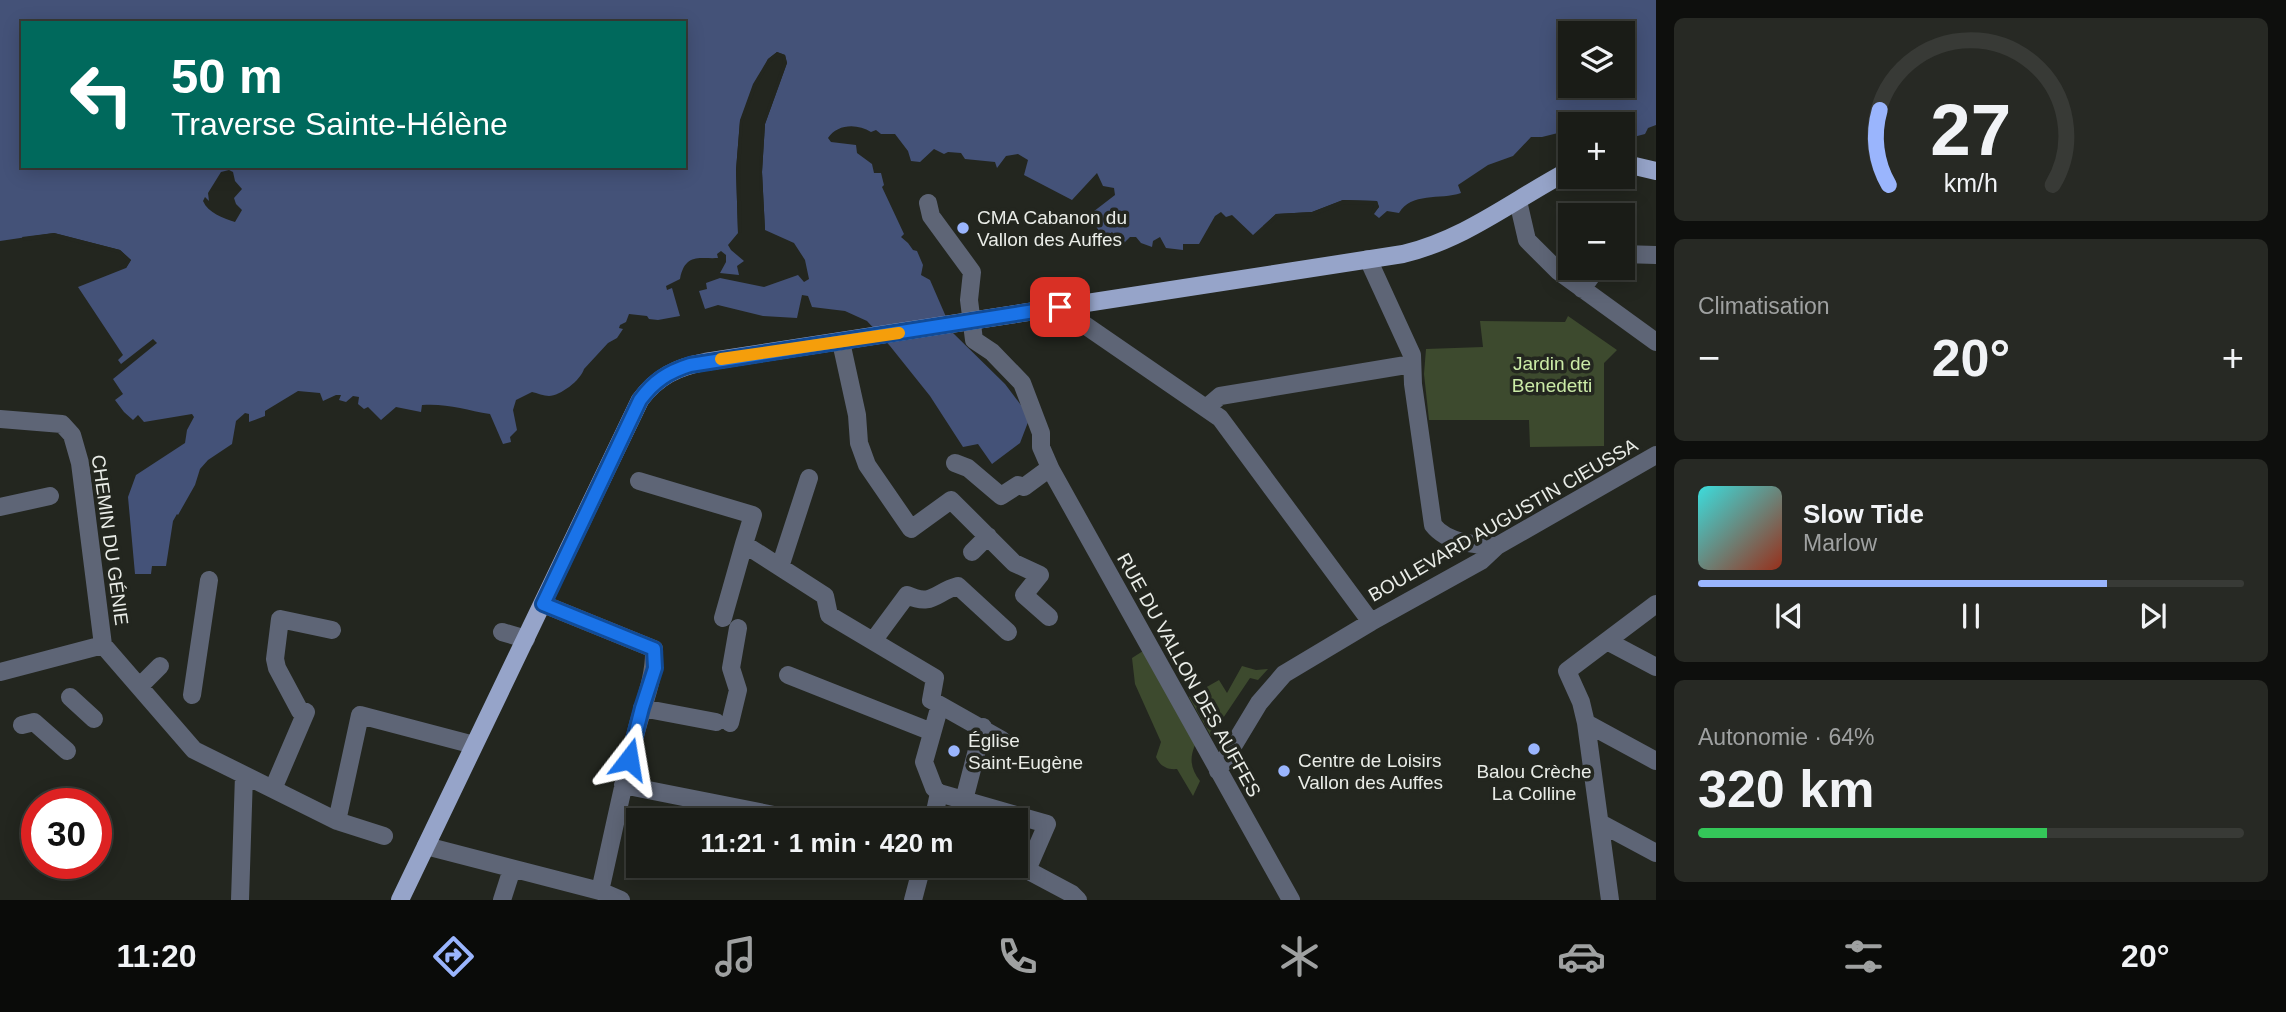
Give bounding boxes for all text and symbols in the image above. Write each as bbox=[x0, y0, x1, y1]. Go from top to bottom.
map controls bbox=[1558, 21, 1635, 280]
button: layers bbox=[1558, 21, 1635, 98]
icon: left bbox=[56, 49, 147, 140]
text: 50 m bbox=[171, 49, 283, 103]
text: 27 bbox=[1931, 90, 2011, 171]
text: Traverse Sainte-Hélène bbox=[171, 106, 508, 142]
button: + bbox=[1558, 112, 1635, 189]
text: km/h bbox=[1944, 169, 1998, 197]
button: − bbox=[1558, 203, 1635, 280]
place label: CMA Cabanon du Vallon des Auffes bbox=[977, 207, 1127, 250]
marker: CMA Cabanon du Vallon des Auffes bbox=[955, 220, 971, 236]
pin bbox=[1030, 277, 1090, 337]
icon: arrive bbox=[1041, 288, 1079, 326]
text: Climatisation bbox=[1698, 293, 1830, 319]
text: 20° bbox=[1932, 329, 2010, 387]
text: − bbox=[1698, 337, 1720, 379]
text: + bbox=[2222, 337, 2244, 379]
park label: Jardin de Benedetti bbox=[1512, 353, 1592, 396]
street label: BOULEVARD AUGUSTIN CIEUSSA bbox=[1365, 434, 1641, 606]
street label: CHEMIN DU GÉNIE bbox=[88, 453, 132, 627]
text: Slow Tide bbox=[1803, 499, 1924, 529]
text: Marlow bbox=[1803, 530, 1877, 556]
street label: RUE DU VALLON DES AUFFES bbox=[1113, 550, 1265, 800]
icon: previous bbox=[1770, 597, 1808, 635]
icon: pause bbox=[1952, 597, 1990, 635]
icon: next bbox=[2134, 597, 2172, 635]
position arrow bbox=[592, 722, 666, 796]
text: Autonomie · 64% bbox=[1698, 724, 1874, 750]
place label: Église Saint-Eugène bbox=[968, 730, 1083, 773]
marker: Balou Crèche La Colline bbox=[1526, 741, 1542, 757]
marker: Église Saint-Eugène bbox=[946, 743, 962, 759]
place label: Centre de Loisirs Vallon des Auffes bbox=[1298, 750, 1443, 793]
text: 320 km bbox=[1698, 760, 1874, 818]
place label: Balou Crèche La Colline bbox=[1476, 761, 1592, 804]
marker: Centre de Loisirs Vallon des Auffes bbox=[1276, 763, 1292, 779]
speed limit sign: 30 bbox=[21, 788, 112, 879]
text: 11:21 · 1 min · 420 m bbox=[701, 828, 953, 858]
icon: directions bbox=[429, 932, 478, 981]
icon: music bbox=[711, 932, 760, 981]
icon: phone bbox=[993, 932, 1042, 981]
icon: climate bbox=[1275, 932, 1324, 981]
icon: car bbox=[1557, 932, 1606, 981]
icon: filters bbox=[1839, 932, 1888, 981]
text: 11:20 bbox=[116, 938, 197, 974]
text: 20° bbox=[2121, 938, 2170, 974]

